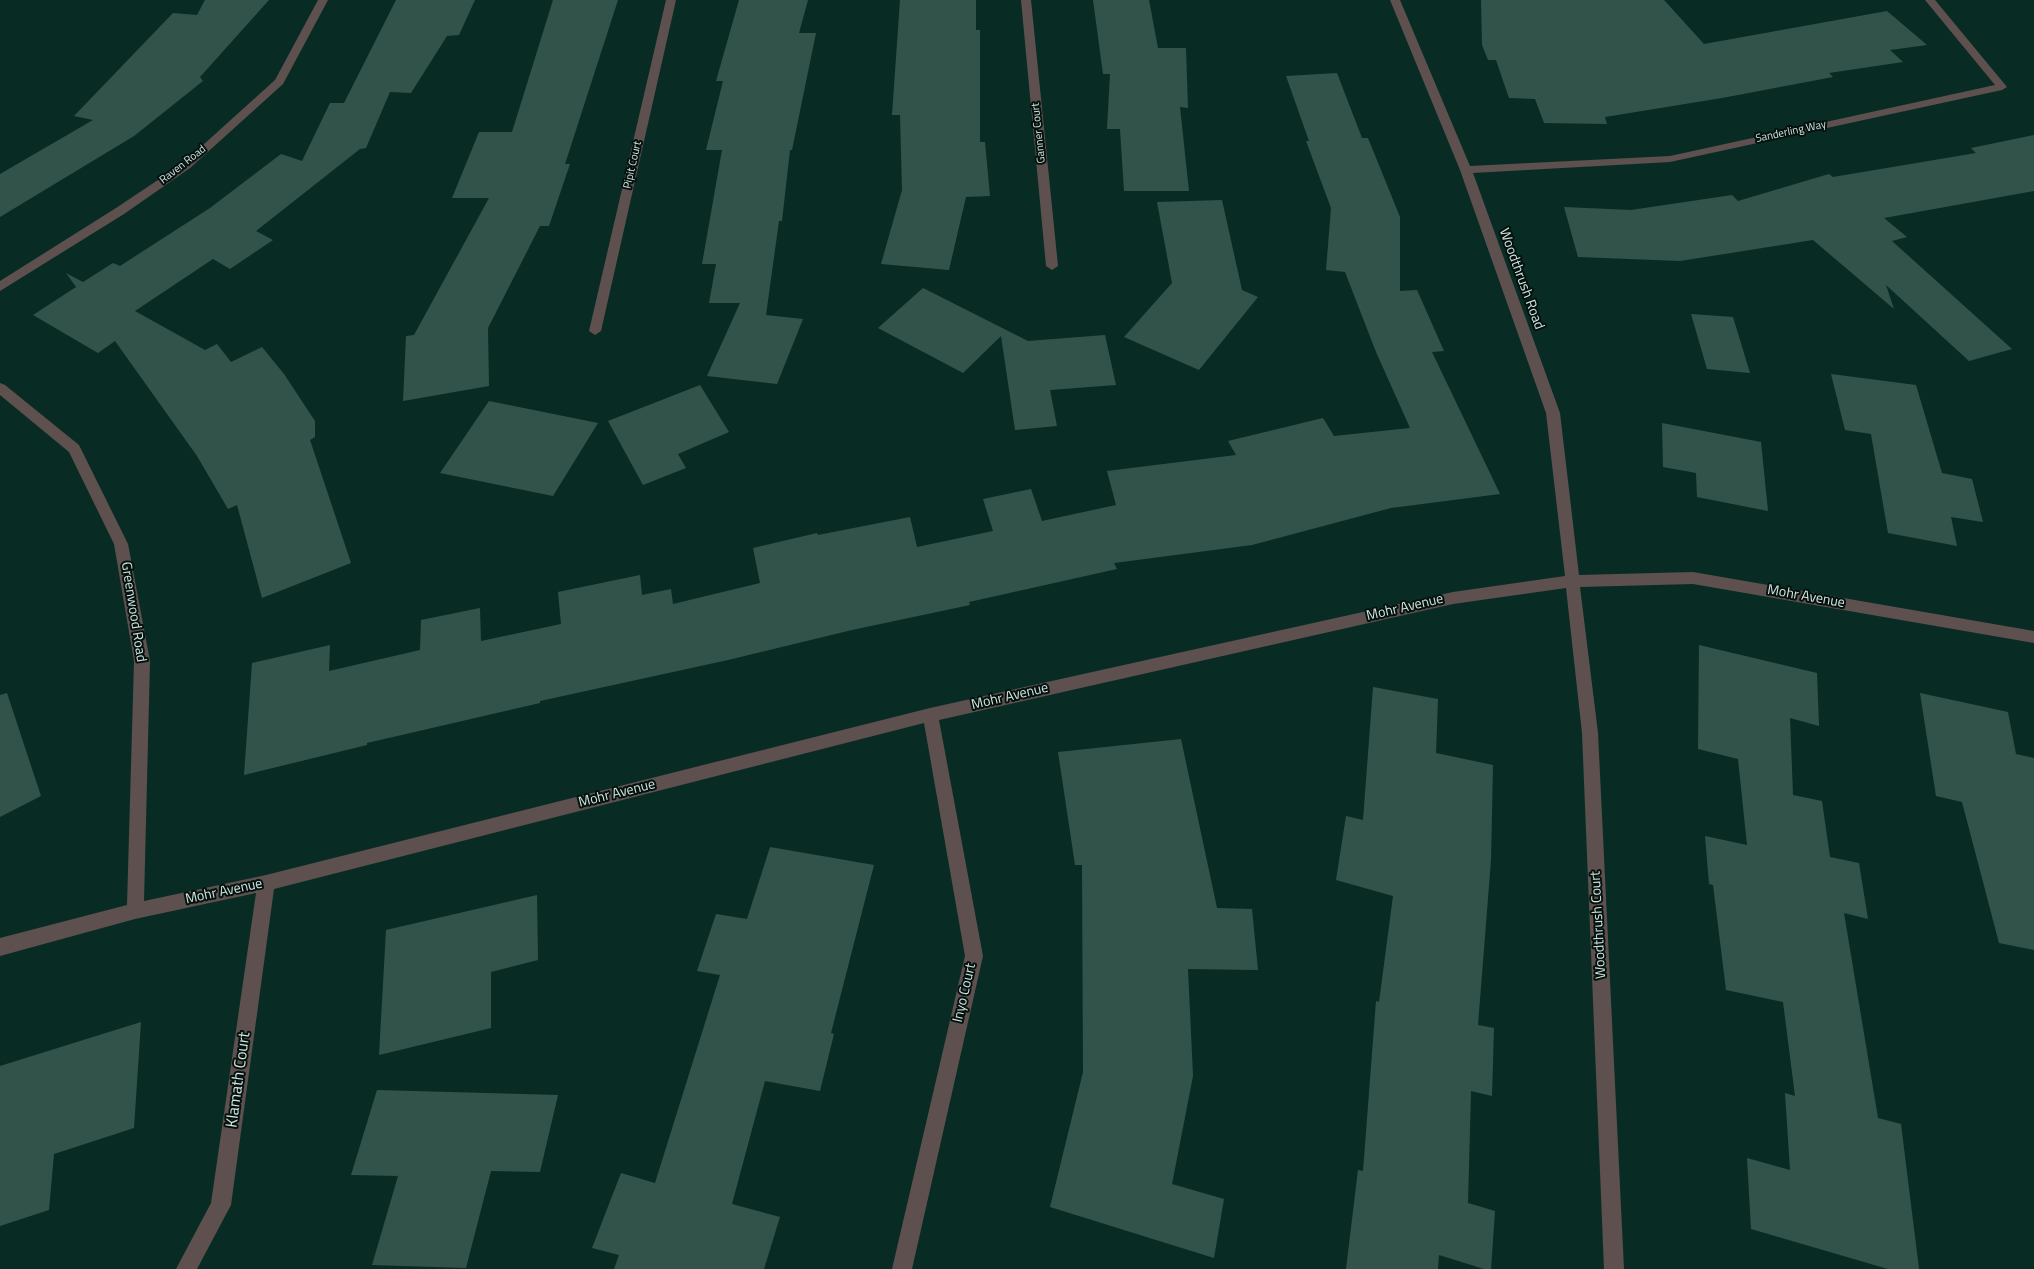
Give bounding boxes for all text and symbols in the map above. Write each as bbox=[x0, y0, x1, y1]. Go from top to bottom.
street label: Ganner Court bbox=[1029, 102, 1049, 164]
street label: Sanderling Way bbox=[1754, 118, 1828, 146]
street label: Pipit Court bbox=[621, 140, 645, 190]
street label: Raven Road bbox=[157, 143, 209, 187]
street label: Woodthrush Road bbox=[1495, 226, 1547, 332]
street label: Greenwood Road bbox=[117, 561, 149, 663]
street label: Mohr Avenue bbox=[1766, 582, 1846, 612]
street label: Mohr Avenue bbox=[1365, 591, 1445, 625]
street label: Mohr Avenue bbox=[970, 680, 1050, 714]
street label: Mohr Avenue bbox=[577, 776, 657, 812]
street label: Woodthrush Court bbox=[1588, 871, 1610, 979]
street label: Mohr Avenue bbox=[184, 876, 264, 908]
street label: Inyo Court bbox=[950, 962, 980, 1024]
street label: Klamath Court bbox=[223, 1031, 255, 1129]

